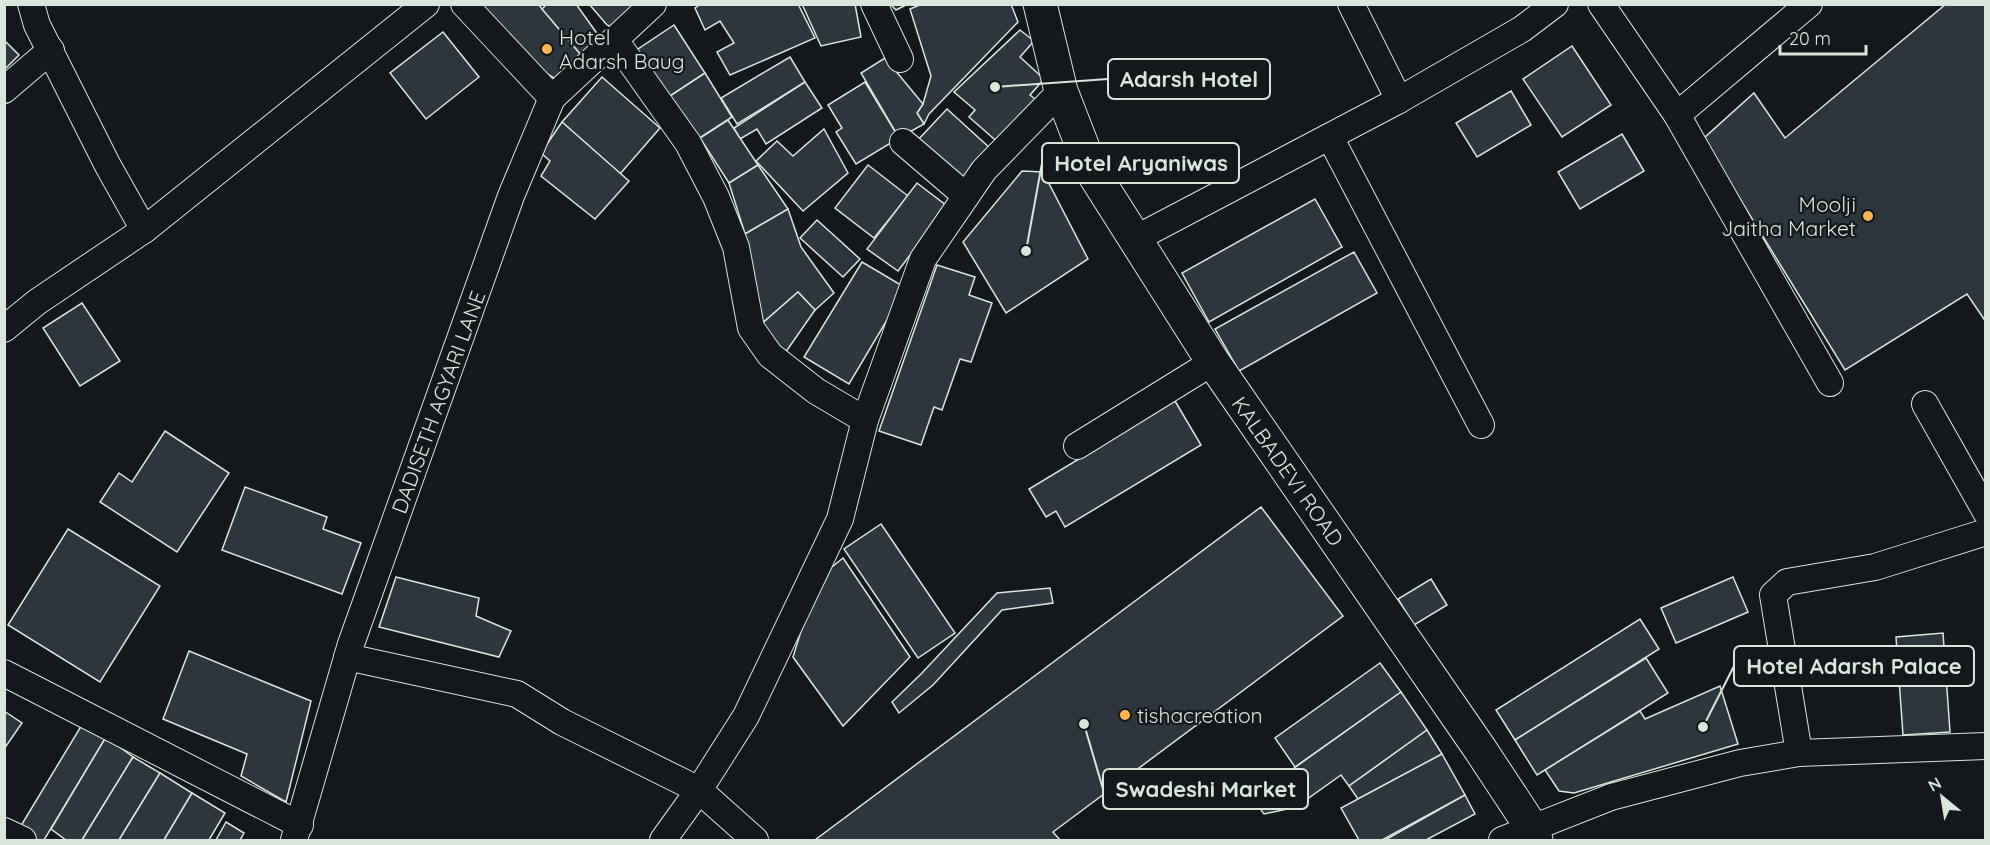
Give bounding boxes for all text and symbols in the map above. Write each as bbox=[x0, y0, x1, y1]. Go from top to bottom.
scale bar bbox=[1780, 18, 1866, 56]
place label: Hotel Adarsh Baug bbox=[559, 24, 685, 74]
text: 20 m bbox=[1789, 27, 1831, 50]
marker: Hotel Adarsh Baug bbox=[540, 42, 554, 56]
callout: Adarsh Hotel bbox=[1108, 59, 1270, 99]
text: Adarsh Hotel bbox=[1120, 65, 1258, 93]
callout: Hotel Aryaniwas bbox=[1042, 143, 1239, 183]
text: Hotel Aryaniwas bbox=[1054, 149, 1228, 177]
place label: Moolji Jaitha Market bbox=[1721, 191, 1856, 241]
marker: Moolji Jaitha Market bbox=[1861, 209, 1875, 223]
street label: DADISETH AGYARI LANE bbox=[386, 287, 490, 517]
street label: KALBADEVI ROAD bbox=[1227, 391, 1349, 551]
callout: Hotel Adarsh Palace bbox=[1734, 646, 1974, 686]
text: Hotel Adarsh Palace bbox=[1746, 652, 1962, 680]
place label: tishacreation bbox=[1137, 702, 1263, 728]
marker: tishacreation bbox=[1118, 708, 1132, 722]
north arrow bbox=[1912, 767, 1972, 827]
callout: Swadeshi Market bbox=[1103, 769, 1308, 809]
text: N bbox=[1924, 772, 1945, 796]
text: Swadeshi Market bbox=[1116, 775, 1296, 803]

